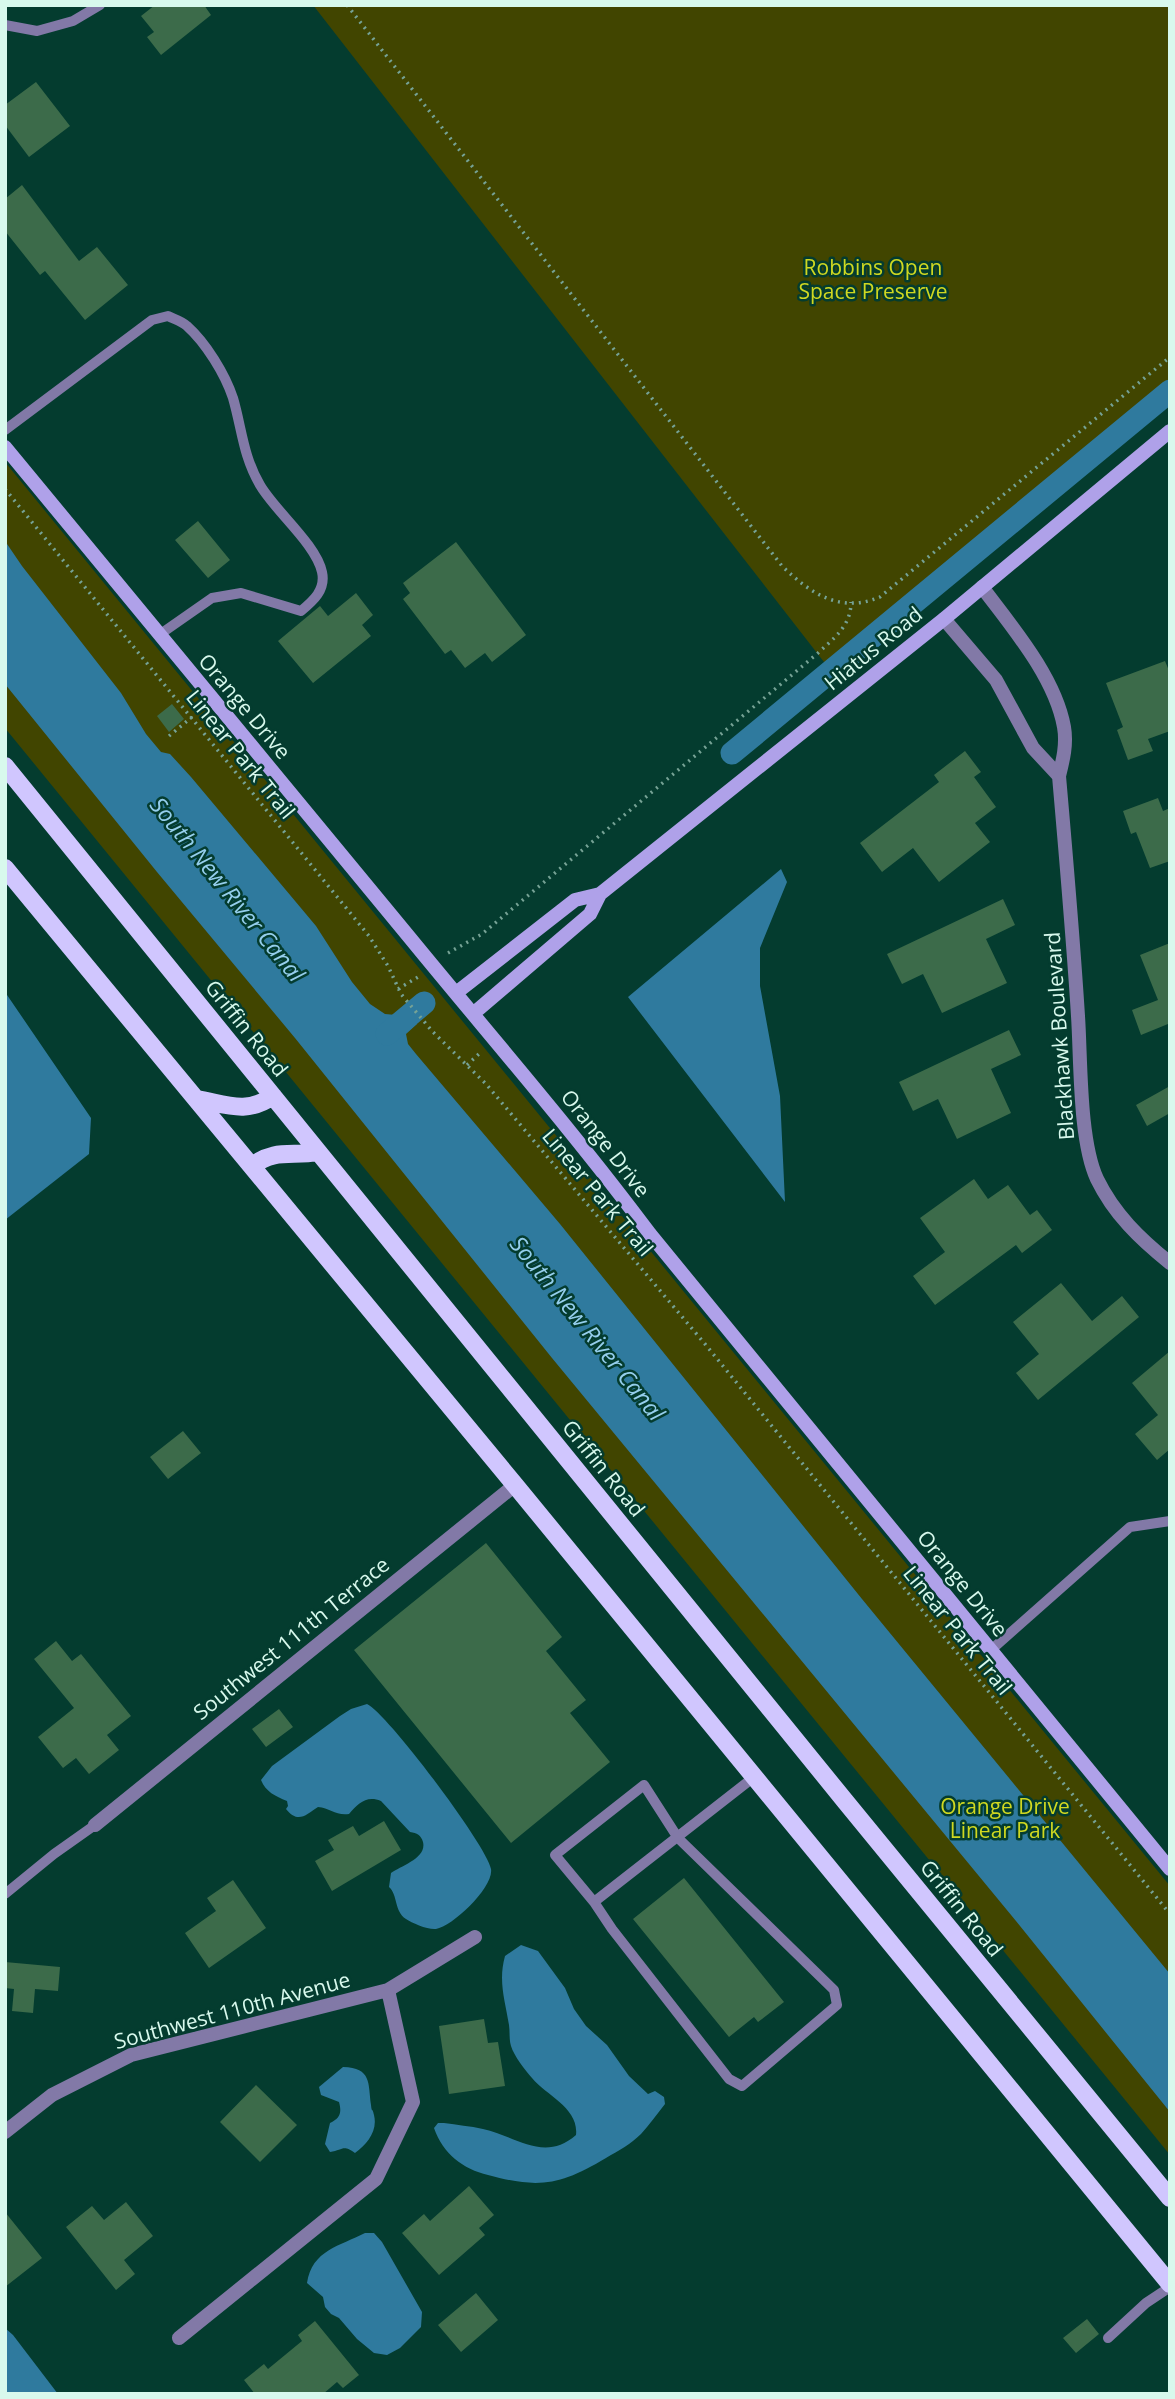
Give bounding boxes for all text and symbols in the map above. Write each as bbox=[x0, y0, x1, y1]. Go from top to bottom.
park label: Robbins Open Space Preserve bbox=[798, 253, 948, 305]
street label: Hiatus Road bbox=[818, 600, 928, 696]
street label: Orange Drive bbox=[193, 647, 297, 765]
street label: Linear Park Trail bbox=[180, 684, 302, 824]
water label: South New River Canal bbox=[143, 790, 313, 989]
street label: Blackhawk Boulevard bbox=[1038, 931, 1080, 1141]
street label: Griffin Road bbox=[199, 974, 295, 1082]
street label: Orange Drive bbox=[555, 1083, 657, 1203]
street label: Linear Park Trail bbox=[536, 1122, 660, 1262]
water label: South New River Canal bbox=[503, 1229, 673, 1428]
street label: Griffin Road bbox=[556, 1414, 652, 1522]
street label: Orange Drive bbox=[911, 1524, 1015, 1642]
street label: Southwest 111th Terrace bbox=[187, 1550, 395, 1726]
street label: Linear Park Trail bbox=[897, 1560, 1019, 1700]
park label: Orange Drive Linear Park bbox=[940, 1792, 1070, 1844]
street label: Griffin Road bbox=[914, 1854, 1010, 1962]
street label: Southwest 110th Avenue bbox=[111, 1965, 353, 2055]

